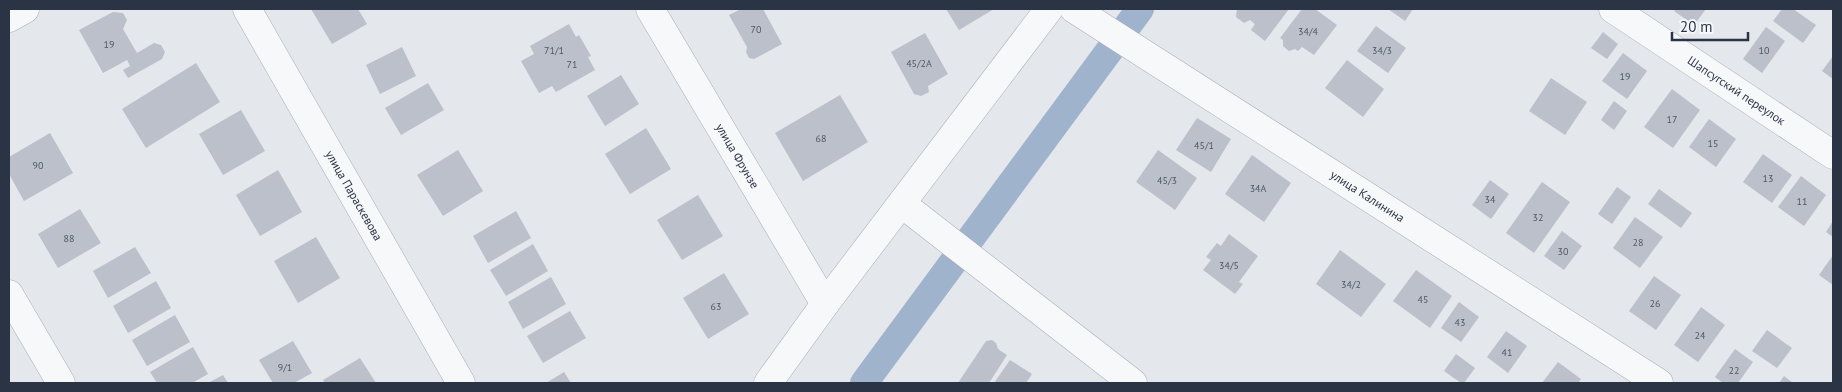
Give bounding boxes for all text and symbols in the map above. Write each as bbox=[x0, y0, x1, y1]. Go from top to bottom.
scale bar bbox=[1672, 10, 1748, 42]
text: 20 m bbox=[1680, 17, 1713, 36]
house number: 70 bbox=[751, 23, 762, 36]
house number: 34/4 bbox=[1298, 25, 1318, 38]
house number: 19 bbox=[104, 38, 114, 51]
house number: 71/1 bbox=[544, 44, 564, 57]
house number: 34/3 bbox=[1372, 44, 1392, 57]
house number: 10 bbox=[1759, 44, 1770, 57]
street label: Шапсугский переулок bbox=[1685, 53, 1788, 128]
house number: 45/2А bbox=[906, 57, 932, 70]
house number: 71 bbox=[567, 58, 577, 71]
house number: 19 bbox=[1620, 70, 1630, 83]
house number: 17 bbox=[1667, 113, 1677, 126]
street label: улица Фрунзе bbox=[713, 121, 763, 191]
house number: 68 bbox=[816, 132, 826, 145]
house number: 15 bbox=[1708, 137, 1718, 150]
house number: 45/1 bbox=[1194, 139, 1214, 152]
street label: улица Параскевова bbox=[322, 148, 386, 243]
house number: 90 bbox=[33, 159, 44, 172]
street label: улица Калинина bbox=[1328, 167, 1407, 225]
house number: 13 bbox=[1763, 172, 1773, 185]
house number: 45/3 bbox=[1157, 174, 1177, 187]
house number: 34А bbox=[1250, 182, 1267, 195]
house number: 34 bbox=[1485, 193, 1496, 206]
house number: 11 bbox=[1797, 195, 1807, 208]
house number: 32 bbox=[1533, 211, 1543, 224]
house number: 88 bbox=[64, 232, 74, 245]
house number: 28 bbox=[1633, 236, 1643, 249]
house number: 30 bbox=[1558, 245, 1569, 258]
house number: 34/5 bbox=[1219, 259, 1239, 272]
house number: 34/2 bbox=[1341, 278, 1361, 291]
house number: 45 bbox=[1418, 293, 1428, 306]
house number: 26 bbox=[1650, 297, 1660, 310]
house number: 63 bbox=[711, 300, 721, 313]
house number: 43 bbox=[1455, 316, 1465, 329]
house number: 24 bbox=[1695, 329, 1706, 342]
house number: 41 bbox=[1502, 346, 1512, 359]
house number: 9/1 bbox=[278, 361, 292, 374]
house number: 22 bbox=[1729, 364, 1739, 377]

